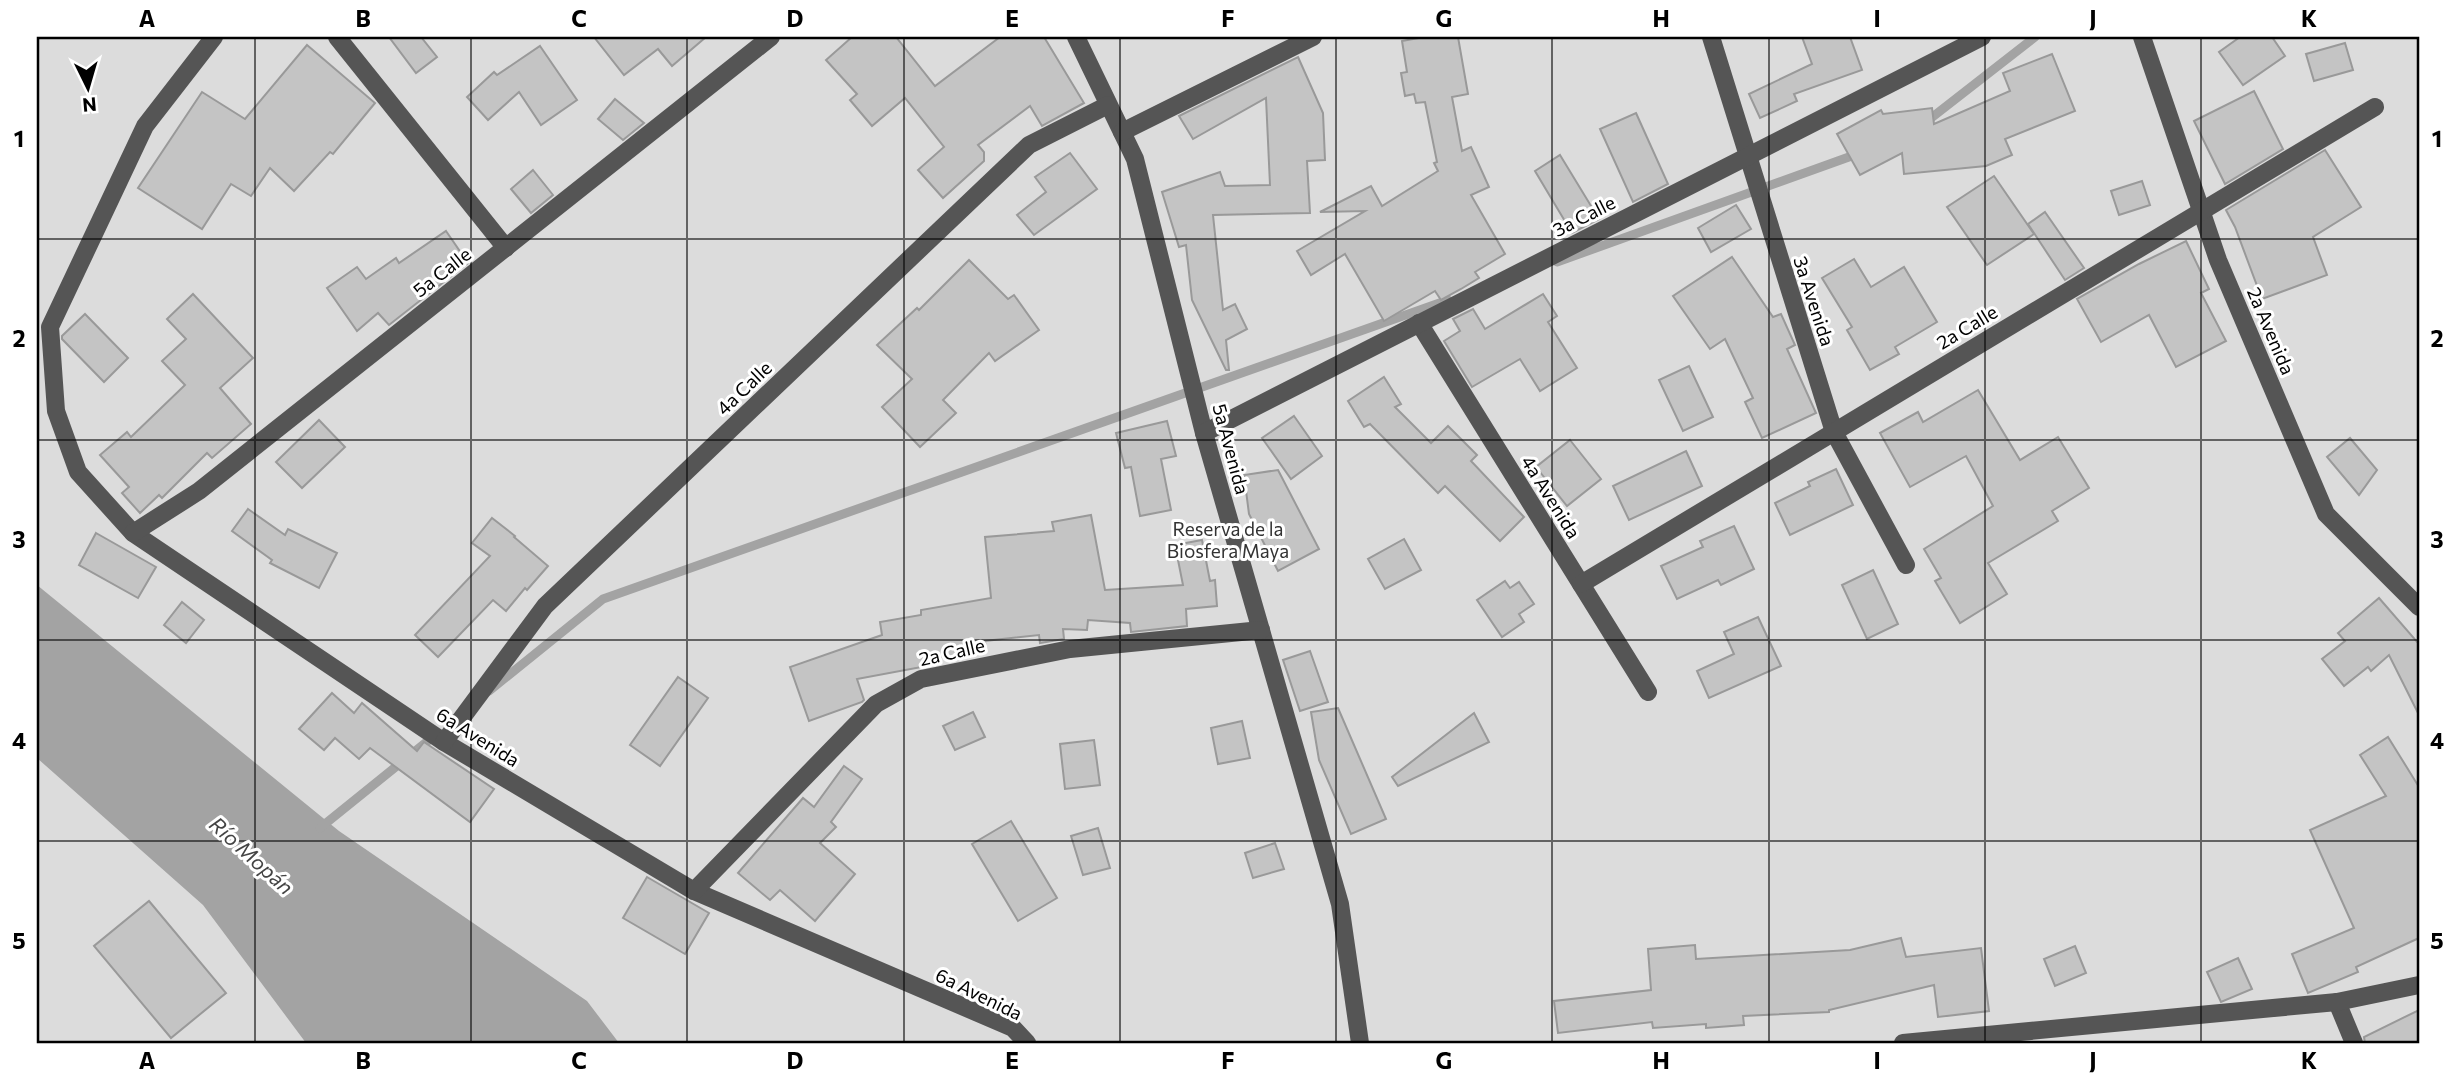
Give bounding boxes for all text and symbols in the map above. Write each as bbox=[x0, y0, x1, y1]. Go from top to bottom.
text: A bbox=[139, 4, 156, 32]
text: B bbox=[355, 4, 371, 32]
text: C bbox=[571, 4, 587, 32]
text: D bbox=[787, 4, 804, 32]
text: E bbox=[1005, 4, 1019, 32]
text: F bbox=[1221, 4, 1235, 32]
text: G bbox=[1436, 4, 1452, 32]
text: H bbox=[1652, 4, 1670, 32]
text: I bbox=[1873, 4, 1881, 32]
text: J bbox=[2089, 4, 2097, 32]
text: K bbox=[2301, 4, 2317, 32]
north arrow bbox=[52, 52, 122, 122]
text: N bbox=[81, 93, 98, 118]
text: 1 bbox=[14, 124, 24, 152]
text: 1 bbox=[2432, 124, 2442, 152]
street label: 3a Calle bbox=[1549, 190, 1619, 241]
street label: 5a Calle bbox=[408, 242, 475, 301]
street label: 3a Avenida bbox=[1789, 253, 1840, 349]
street label: 2a Avenida bbox=[2243, 284, 2300, 378]
street label: 2a Calle bbox=[1932, 300, 2001, 354]
text: 2 bbox=[12, 324, 26, 352]
text: 2 bbox=[2430, 324, 2444, 352]
street label: 4a Calle bbox=[711, 356, 776, 419]
street label: 5a Avenida bbox=[1208, 401, 1255, 497]
street label: 4a Avenida bbox=[1517, 451, 1586, 542]
park label: Reserva de la Biosfera Maya bbox=[1167, 517, 1289, 562]
text: 3 bbox=[12, 525, 26, 553]
text: 3 bbox=[2430, 525, 2444, 553]
street label: 2a Calle bbox=[917, 633, 987, 670]
street label: 6a Avenida bbox=[432, 702, 524, 771]
text: 4 bbox=[12, 726, 26, 754]
text: 4 bbox=[2430, 726, 2444, 754]
water label: Río Mopán bbox=[205, 811, 299, 899]
text: 5 bbox=[12, 926, 26, 954]
text: 5 bbox=[2430, 926, 2444, 954]
street label: 6a Avenida bbox=[932, 963, 1026, 1024]
text: A bbox=[139, 1046, 156, 1074]
text: B bbox=[355, 1046, 371, 1074]
text: C bbox=[571, 1046, 587, 1074]
text: D bbox=[787, 1046, 804, 1074]
text: E bbox=[1005, 1046, 1019, 1074]
text: F bbox=[1221, 1046, 1235, 1074]
text: G bbox=[1436, 1046, 1452, 1074]
text: H bbox=[1652, 1046, 1670, 1074]
text: I bbox=[1873, 1046, 1881, 1074]
text: J bbox=[2089, 1046, 2097, 1074]
text: K bbox=[2301, 1046, 2317, 1074]

